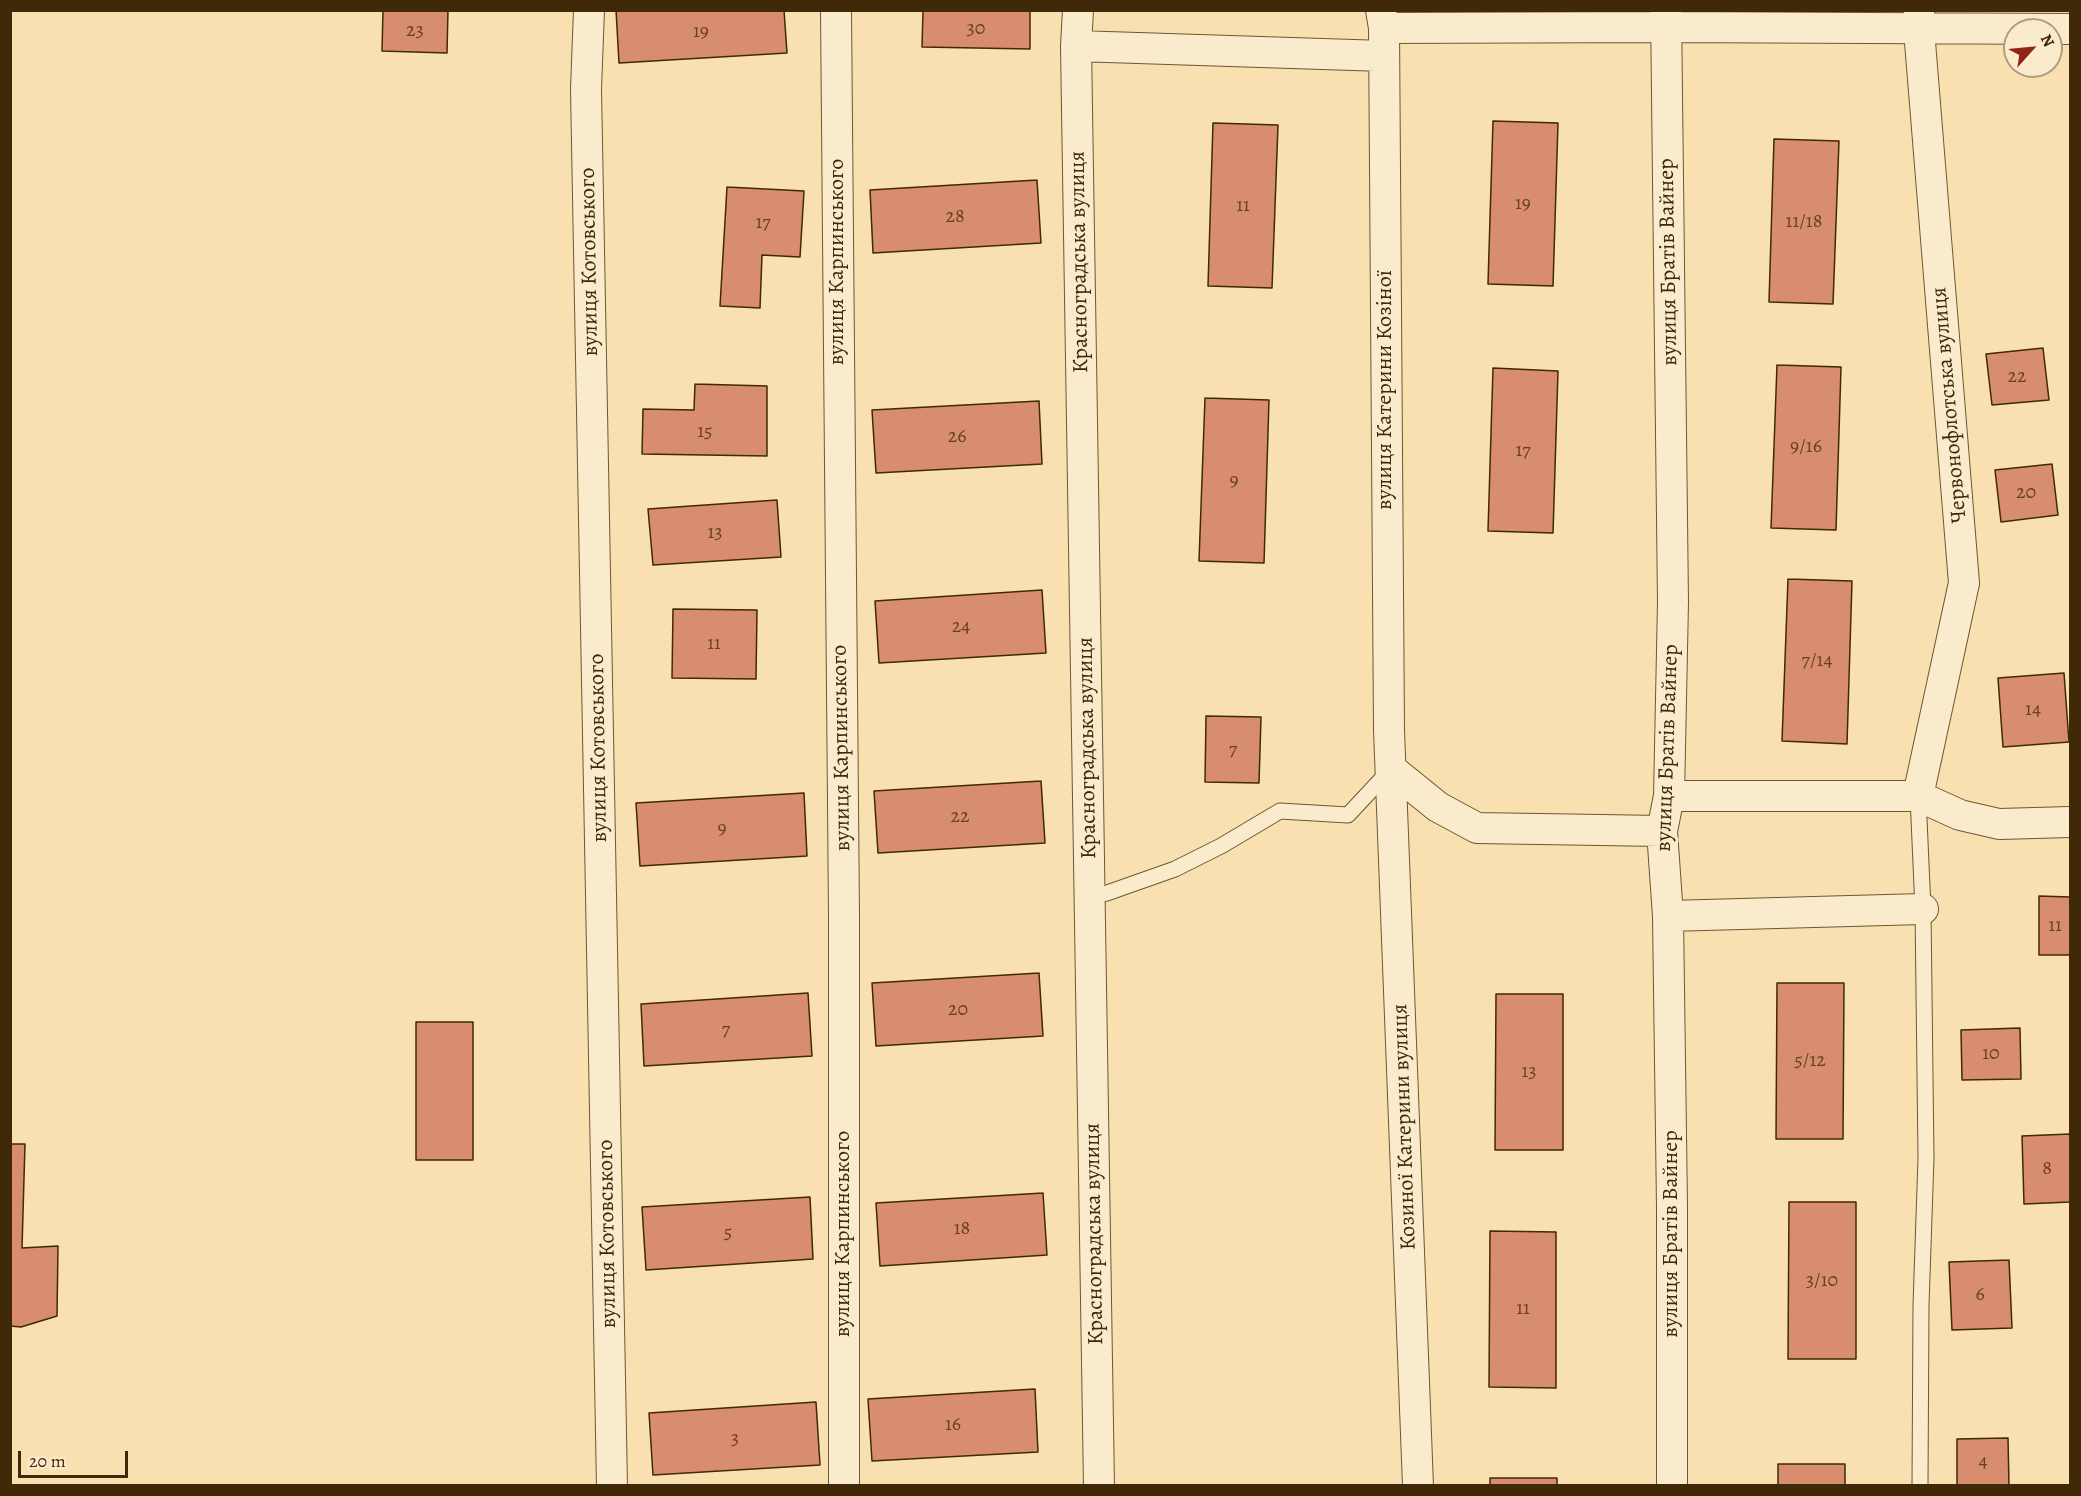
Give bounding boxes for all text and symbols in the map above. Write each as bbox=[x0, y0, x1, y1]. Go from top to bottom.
house number: 30 bbox=[967, 17, 985, 41]
north arrow bbox=[2003, 18, 2063, 78]
house number: 23 bbox=[406, 19, 424, 43]
house number: 19 bbox=[693, 20, 709, 44]
text: N bbox=[2035, 31, 2060, 51]
street label: Красноградська вулиця bbox=[1065, 151, 1095, 373]
street label: вулиця Братів Вайнер bbox=[1654, 158, 1684, 366]
street label: вулиця Карпинського bbox=[825, 159, 851, 365]
street label: вулиця Котовського bbox=[575, 167, 605, 357]
house number: 19 bbox=[1515, 192, 1531, 216]
house number: 11 bbox=[1236, 194, 1250, 218]
house number: 28 bbox=[945, 205, 965, 229]
house number: 11/18 bbox=[1786, 210, 1822, 234]
house number: 17 bbox=[755, 211, 771, 235]
street label: вулиця Катерини Козіної bbox=[1373, 270, 1399, 510]
street label: Червонофлотська вулиця bbox=[1927, 286, 1973, 524]
house number: 22 bbox=[2008, 365, 2026, 389]
house number: 15 bbox=[697, 420, 713, 444]
house number: 26 bbox=[948, 425, 966, 449]
house number: 9/16 bbox=[1790, 435, 1822, 459]
house number: 17 bbox=[1515, 439, 1531, 463]
house number: 9 bbox=[1229, 469, 1239, 493]
house number: 20 bbox=[2016, 481, 2036, 505]
house number: 13 bbox=[707, 521, 723, 545]
house number: 24 bbox=[952, 615, 970, 639]
house number: 11 bbox=[707, 632, 721, 656]
street label: Красноградська вулиця bbox=[1073, 637, 1103, 859]
street label: вулиця Карпинського bbox=[827, 644, 857, 852]
street label: вулиця Братів Вайнер bbox=[1651, 644, 1685, 852]
house number: 7/14 bbox=[1802, 649, 1832, 673]
street label: вулиця Котовського bbox=[584, 653, 614, 843]
house number: 14 bbox=[2025, 698, 2041, 722]
house number: 7 bbox=[1229, 738, 1237, 762]
house number: 22 bbox=[951, 805, 969, 829]
house number: 9 bbox=[717, 817, 727, 841]
house number: 11 bbox=[2048, 914, 2062, 938]
house number: 20 bbox=[948, 998, 968, 1022]
street label: Козиної Катерини вулиця bbox=[1388, 1003, 1422, 1251]
house number: 7 bbox=[722, 1018, 730, 1042]
house number: 10 bbox=[1982, 1042, 2000, 1066]
house number: 5/12 bbox=[1794, 1049, 1826, 1073]
house number: 13 bbox=[1521, 1060, 1537, 1084]
street label: Красноградська вулиця bbox=[1080, 1123, 1110, 1345]
street label: вулиця Братів Вайнер bbox=[1659, 1130, 1685, 1338]
street label: вулиця Карпинського bbox=[831, 1131, 857, 1337]
street label: вулиця Котовського bbox=[593, 1139, 623, 1329]
house number: 8 bbox=[2042, 1157, 2052, 1181]
house number: 18 bbox=[954, 1217, 970, 1241]
house number: 5 bbox=[724, 1221, 732, 1245]
house number: 3/10 bbox=[1806, 1269, 1838, 1293]
house number: 6 bbox=[1975, 1283, 1985, 1307]
house number: 11 bbox=[1516, 1297, 1530, 1321]
house number: 16 bbox=[945, 1413, 961, 1437]
house number: 3 bbox=[731, 1427, 739, 1451]
scale bar bbox=[21, 1439, 130, 1477]
text: 20 m bbox=[29, 1449, 66, 1473]
house number: 4 bbox=[1978, 1450, 1988, 1474]

